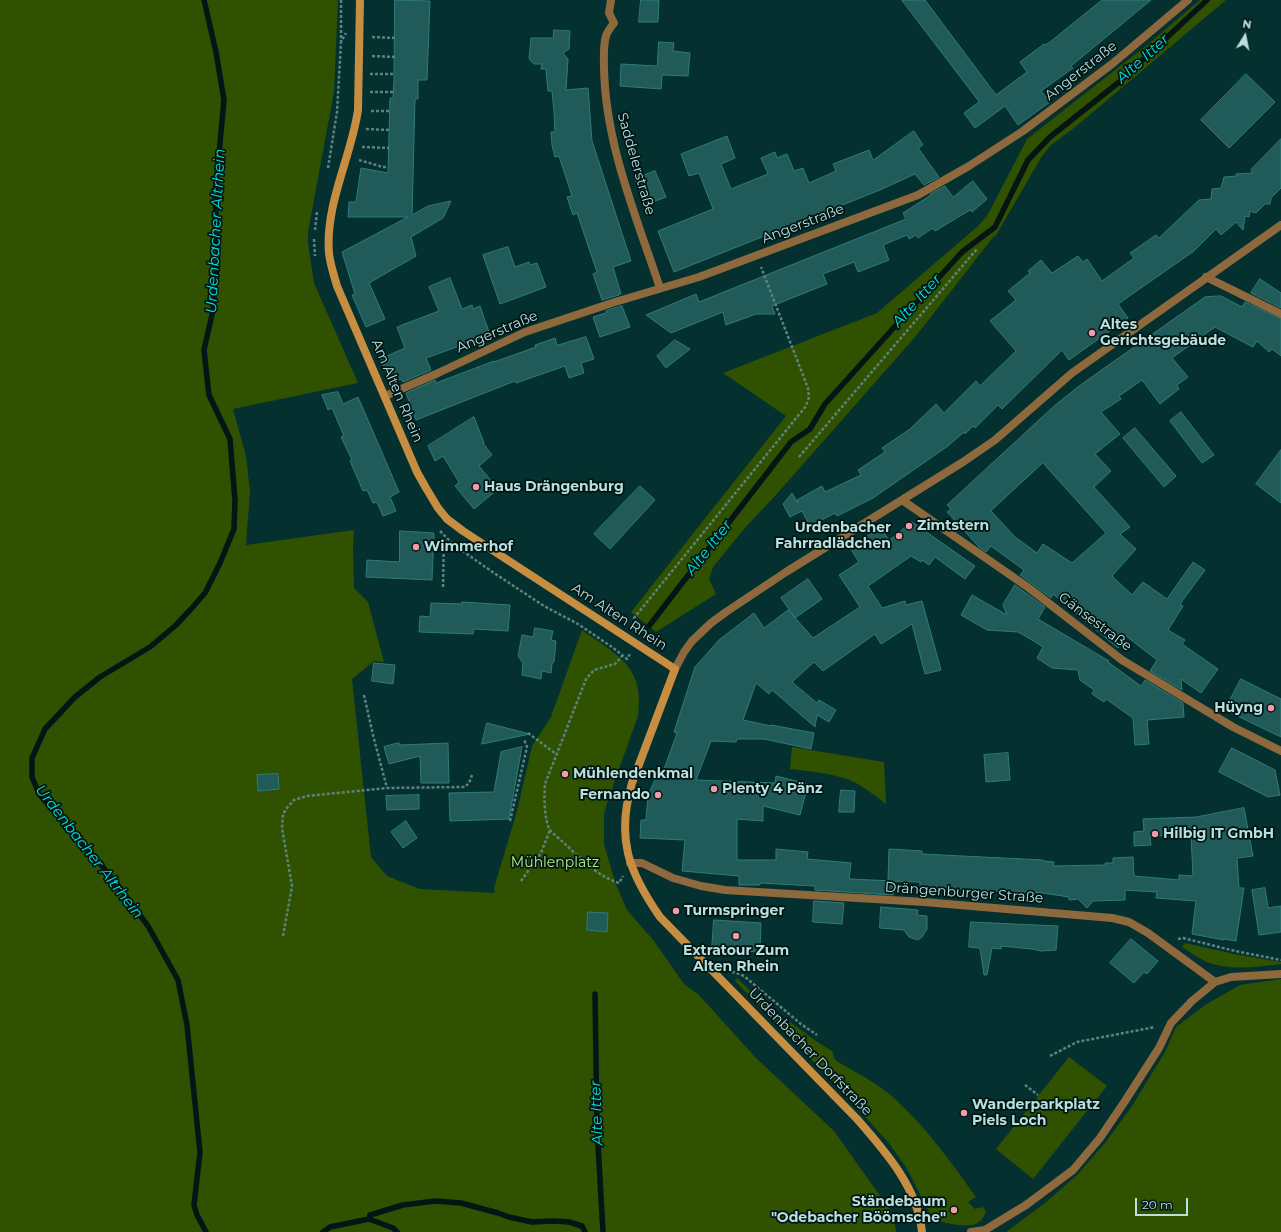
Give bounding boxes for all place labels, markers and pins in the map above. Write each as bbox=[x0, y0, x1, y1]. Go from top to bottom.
place label: Altes Gerichtsgebäude bbox=[1100, 317, 1226, 350]
marker: Altes Gerichtsgebäude bbox=[1087, 328, 1097, 338]
place label: Haus Drängenburg bbox=[484, 479, 624, 495]
marker: Haus Drängenburg bbox=[471, 482, 481, 492]
place label: Zimtstern bbox=[917, 518, 989, 534]
place label: Urdenbacher Fahrradlädchen bbox=[775, 520, 891, 552]
marker: Zimtstern bbox=[904, 521, 914, 531]
marker: Urdenbacher Fahrradlädchen bbox=[894, 531, 904, 541]
place label: Wimmerhof bbox=[424, 539, 513, 555]
marker: Wimmerhof bbox=[411, 542, 421, 552]
place label: Hüyng bbox=[1214, 700, 1263, 716]
marker: Hüyng bbox=[1266, 703, 1276, 713]
place label: Mühlendenkmal bbox=[573, 766, 693, 782]
marker: Mühlendenkmal bbox=[560, 769, 570, 779]
place label: Plenty 4 Pänz bbox=[722, 781, 823, 797]
marker: Plenty 4 Pänz bbox=[709, 784, 719, 794]
place label: Fernando bbox=[580, 787, 650, 803]
marker: Fernando bbox=[653, 790, 663, 800]
place label: Hilbig IT GmbH bbox=[1163, 826, 1274, 842]
marker: Hilbig IT GmbH bbox=[1150, 829, 1160, 839]
place label: Turmspringer bbox=[684, 903, 784, 919]
marker: Turmspringer bbox=[671, 906, 681, 916]
marker: Extratour Zum Alten Rhein bbox=[731, 931, 741, 941]
place label: Extratour Zum Alten Rhein bbox=[683, 943, 789, 976]
place label: Wanderparkplatz Piels Loch bbox=[972, 1097, 1100, 1130]
marker: Wanderparkplatz Piels Loch bbox=[959, 1108, 969, 1118]
place label: Ständebaum "Odebacher Böömsche" bbox=[771, 1194, 946, 1226]
marker: Ständebaum "Odebacher Böömsche" bbox=[949, 1205, 959, 1215]

